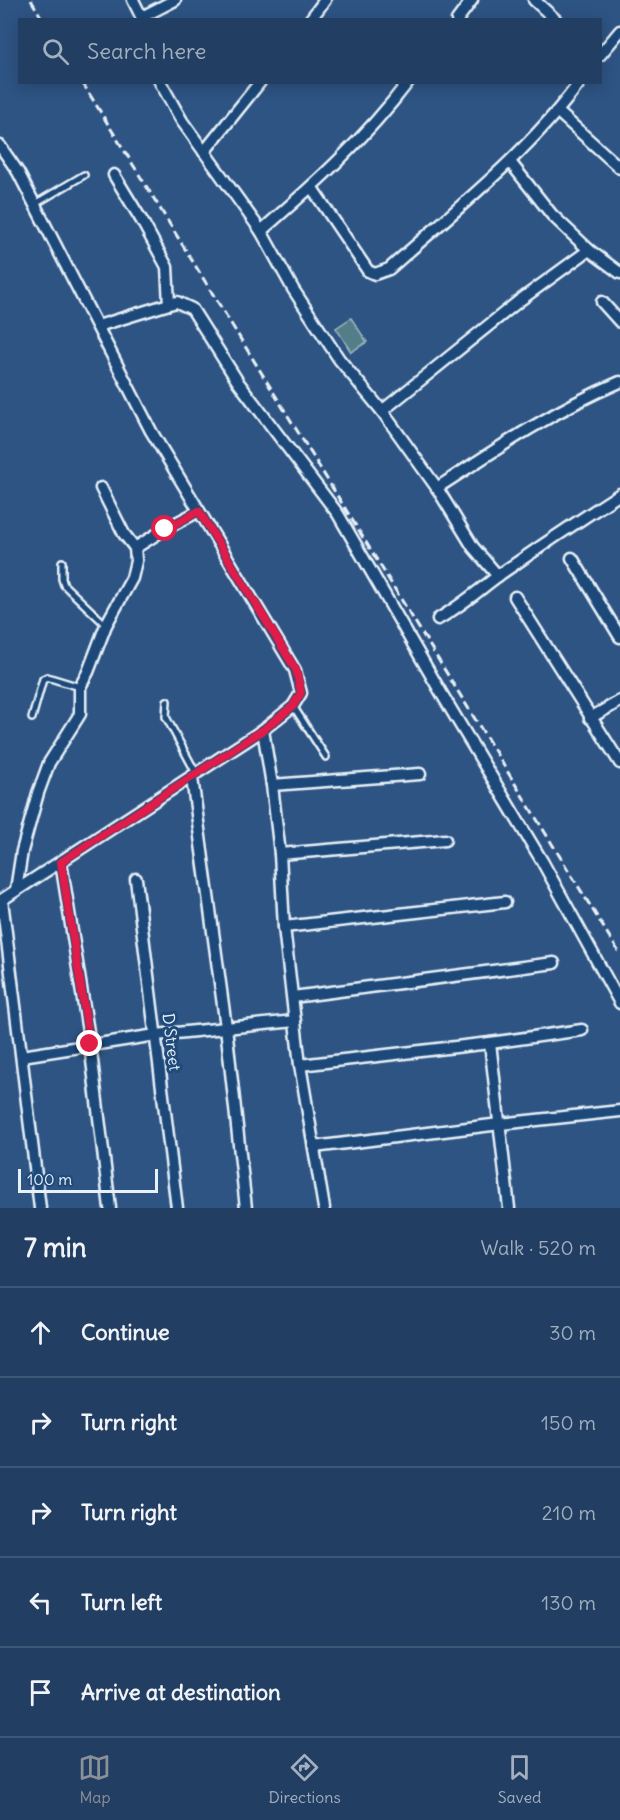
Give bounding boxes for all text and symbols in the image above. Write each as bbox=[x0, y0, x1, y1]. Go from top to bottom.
search box bbox=[18, 18, 602, 84]
icon: search bbox=[39, 35, 72, 68]
text: Search here bbox=[87, 37, 206, 65]
route start bbox=[151, 515, 177, 541]
street label: D Street bbox=[159, 1012, 186, 1073]
route end bbox=[76, 1030, 102, 1056]
scale bar bbox=[18, 1166, 158, 1194]
text: 100 m bbox=[27, 1169, 72, 1189]
text: 7 min bbox=[24, 1231, 87, 1264]
text: Walk · 520 m bbox=[481, 1235, 596, 1260]
icon: ahead bbox=[24, 1316, 57, 1349]
text: Continue bbox=[81, 1318, 170, 1346]
text: 30 m bbox=[549, 1320, 596, 1345]
icon: right bbox=[24, 1406, 57, 1439]
text: Turn right bbox=[81, 1408, 177, 1436]
text: 150 m bbox=[541, 1410, 596, 1435]
icon: right bbox=[24, 1496, 57, 1529]
text: Turn right bbox=[81, 1498, 177, 1526]
text: 210 m bbox=[542, 1500, 596, 1525]
icon: left bbox=[24, 1586, 57, 1619]
text: Turn left bbox=[81, 1588, 162, 1616]
text: 130 m bbox=[541, 1590, 596, 1615]
icon: arrive bbox=[24, 1676, 57, 1709]
text: Arrive at destination bbox=[81, 1678, 281, 1706]
tab: Map bbox=[78, 1751, 111, 1807]
tab: Directions bbox=[268, 1751, 341, 1807]
tab: Saved bbox=[498, 1751, 542, 1807]

